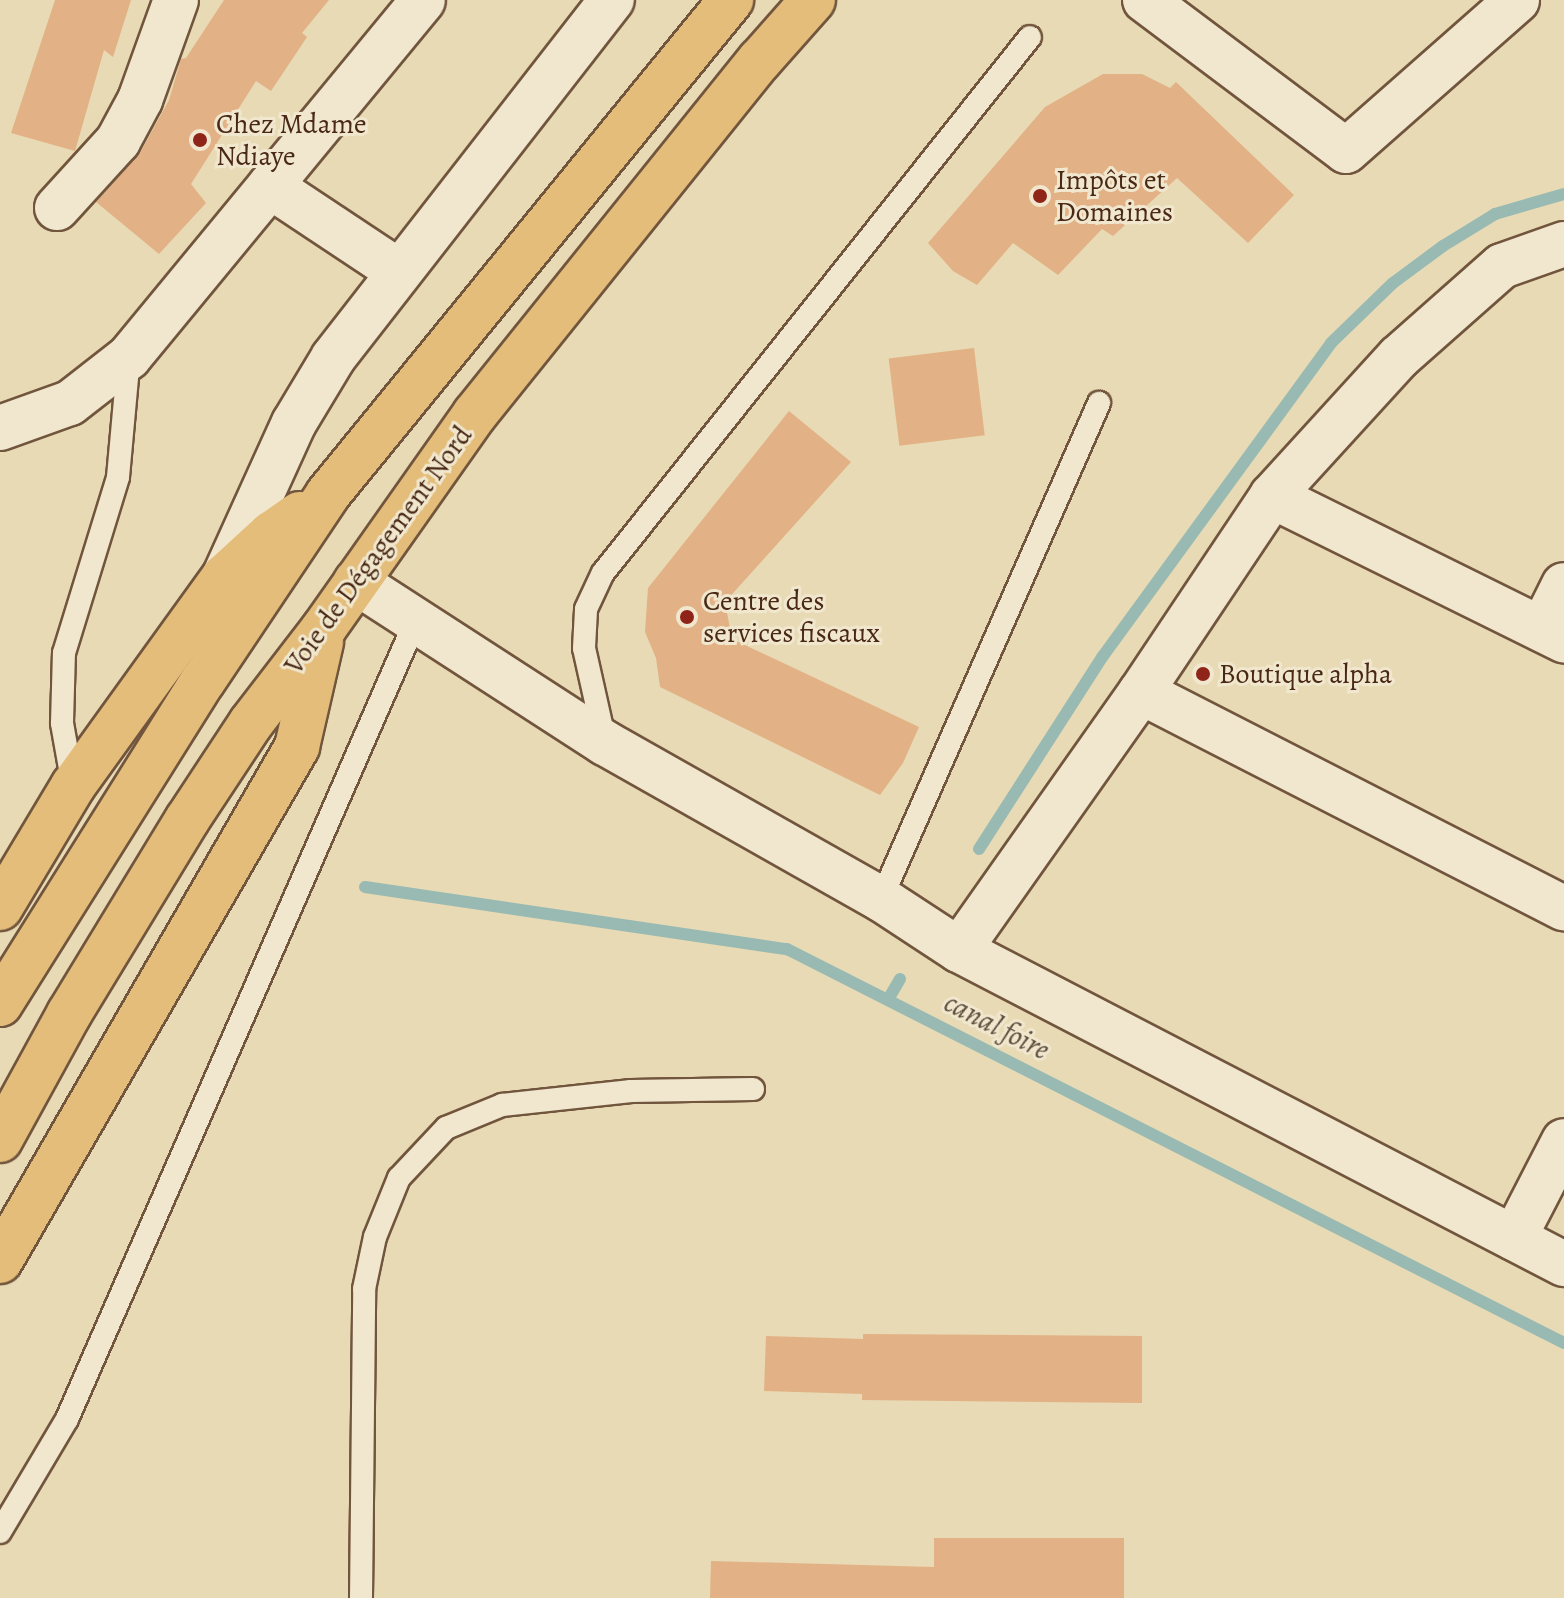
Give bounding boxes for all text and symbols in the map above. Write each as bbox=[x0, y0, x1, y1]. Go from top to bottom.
place label: Chez Mdame Ndiaye bbox=[216, 107, 367, 173]
marker: Chez Mdame Ndiaye bbox=[191, 131, 209, 149]
place label: Impôts et Domaines bbox=[1056, 163, 1173, 229]
marker: Impôts et Domaines bbox=[1031, 187, 1049, 205]
street label: Voie de Dégagement Nord bbox=[277, 419, 479, 681]
place label: Centre des services fiscaux bbox=[703, 584, 880, 650]
marker: Centre des services fiscaux bbox=[678, 608, 696, 626]
place label: Boutique alpha bbox=[1219, 657, 1392, 691]
marker: Boutique alpha bbox=[1194, 665, 1212, 683]
water label: canal foire bbox=[938, 984, 1056, 1068]

